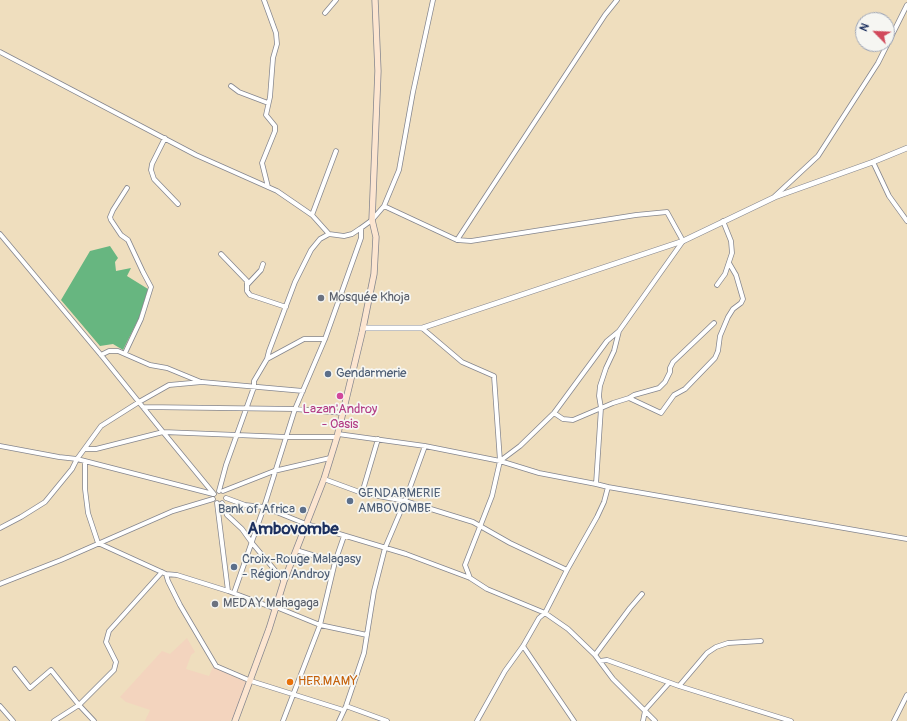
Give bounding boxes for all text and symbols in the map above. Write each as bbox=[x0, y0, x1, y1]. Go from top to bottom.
north arrow bbox=[855, 12, 895, 52]
text: N bbox=[857, 21, 872, 33]
place label: Mosquée Khoja bbox=[329, 290, 410, 306]
marker: Mosquée Khoja bbox=[316, 293, 326, 303]
place label: Gendarmerie bbox=[336, 366, 406, 382]
marker: Gendarmerie bbox=[323, 369, 333, 379]
marker: Lazan'Androy - Oasis bbox=[335, 391, 345, 401]
place label: Lazan'Androy - Oasis bbox=[303, 402, 377, 433]
place label: GENDARMERIE AMBOVOMBE bbox=[358, 486, 441, 517]
marker: GENDARMERIE AMBOVOMBE bbox=[345, 496, 355, 506]
place label: Bank of Africa bbox=[218, 502, 295, 518]
marker: Bank of Africa bbox=[298, 505, 308, 515]
district label: Ambovombe bbox=[247, 520, 339, 540]
place label: Croix-Rouge Malagasy - Région Androy bbox=[242, 552, 361, 583]
marker: Croix-Rouge Malagasy - Région Androy bbox=[229, 562, 239, 572]
place label: MEDAY Mahagaga bbox=[223, 596, 319, 612]
marker: MEDAY Mahagaga bbox=[210, 599, 220, 609]
place label: HER.MAMY bbox=[298, 674, 358, 690]
marker: HER.MAMY bbox=[285, 677, 295, 687]

